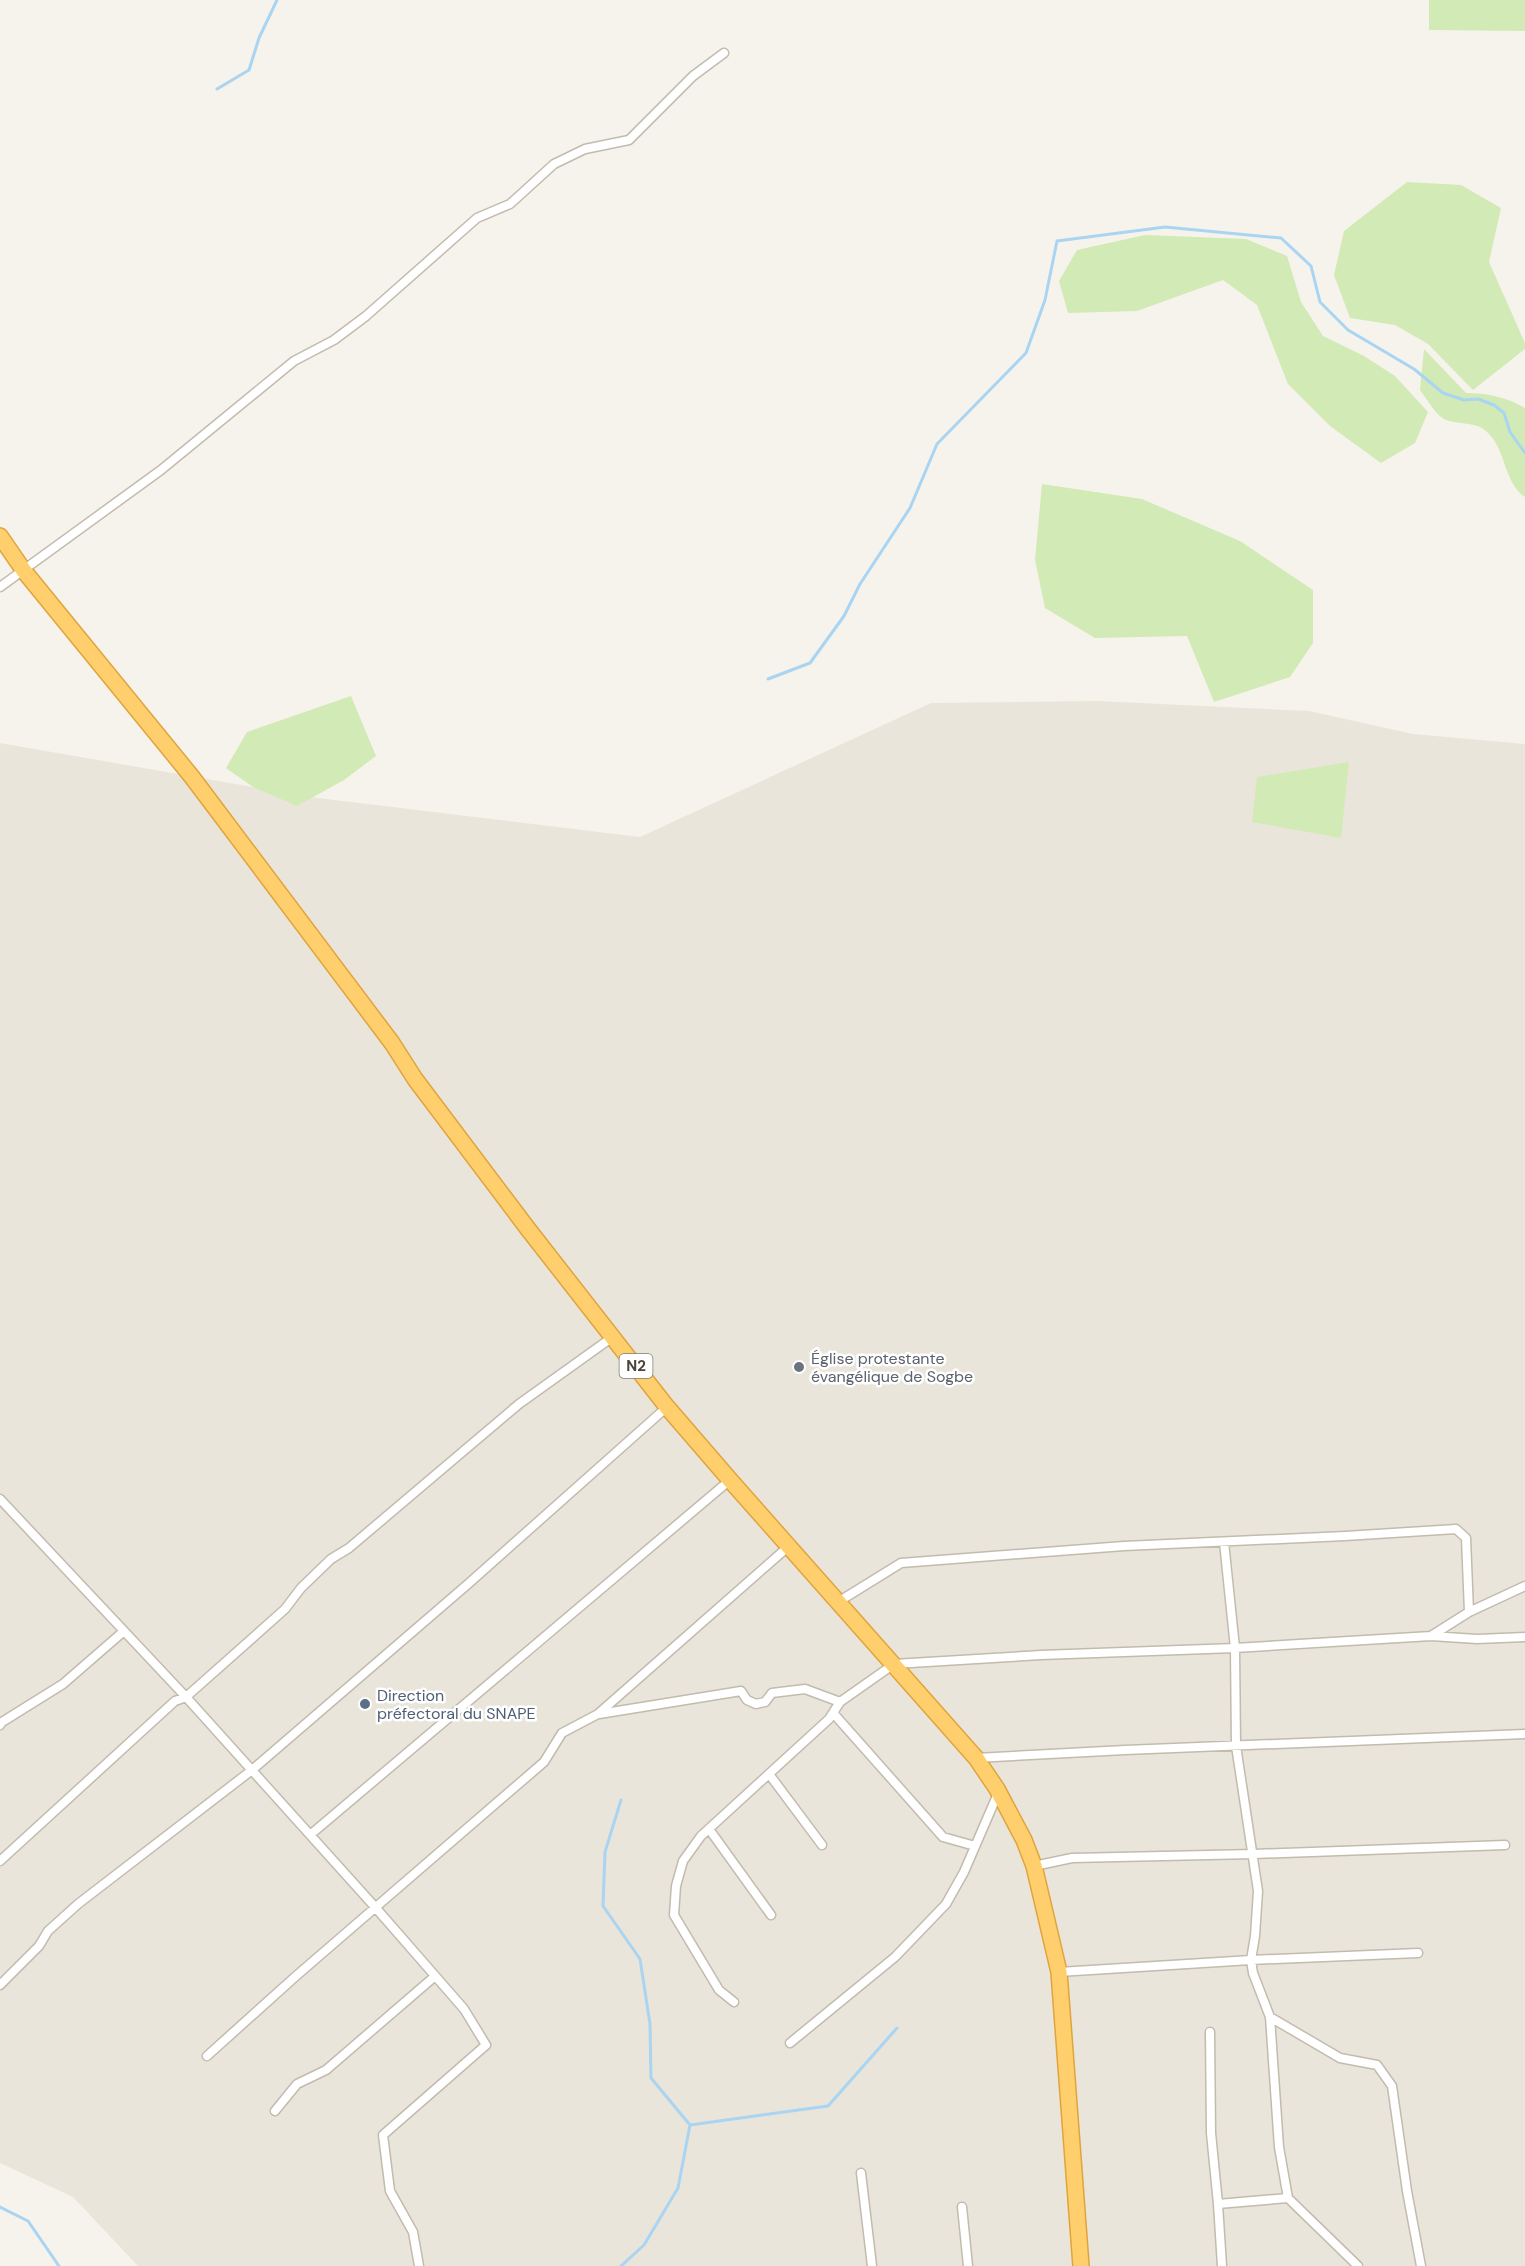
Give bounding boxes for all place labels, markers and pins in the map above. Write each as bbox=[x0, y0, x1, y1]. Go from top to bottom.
place label: Église protestante évangélique de Sogbe bbox=[811, 1348, 973, 1387]
marker: Église protestante évangélique de Sogbe bbox=[792, 1360, 806, 1374]
place label: Direction préfectoral du SNAPE bbox=[377, 1685, 536, 1724]
marker: Direction préfectoral du SNAPE bbox=[358, 1697, 372, 1711]

